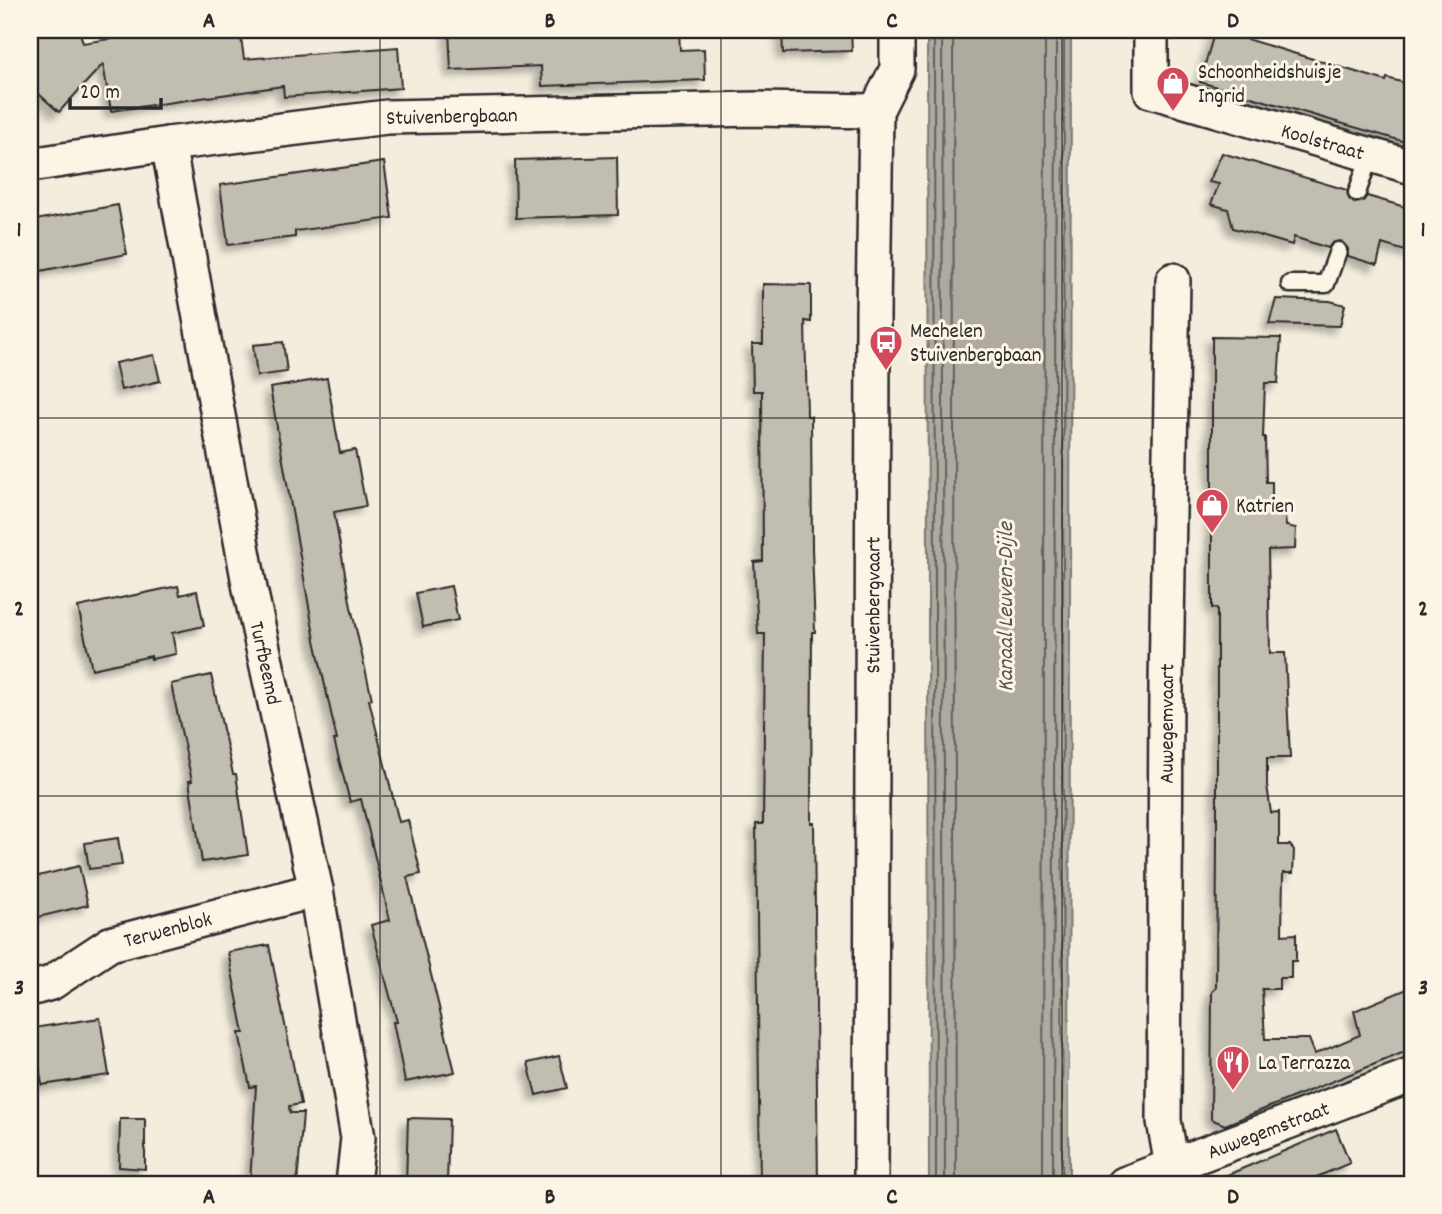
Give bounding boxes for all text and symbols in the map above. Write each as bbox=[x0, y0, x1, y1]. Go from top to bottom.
text: A bbox=[203, 6, 215, 39]
text: B bbox=[545, 6, 556, 39]
text: C bbox=[886, 6, 898, 39]
text: D bbox=[1227, 6, 1239, 39]
place label: Schoonheidshuisje Ingrid bbox=[1198, 59, 1341, 113]
shop icon: Schoonheidshuisje Ingrid bbox=[1154, 64, 1192, 113]
scale bar bbox=[70, 66, 161, 110]
text: 20 m bbox=[80, 79, 120, 109]
street label: Stuivenbergbaan bbox=[386, 102, 518, 135]
street label: Koolstraat bbox=[1277, 118, 1367, 170]
text: 1 bbox=[16, 215, 22, 248]
text: 1 bbox=[1420, 215, 1426, 248]
place label: Mechelen Stuivenbergbaan bbox=[910, 318, 1041, 372]
bus stop icon: Mechelen Stuivenbergbaan bbox=[867, 323, 905, 372]
shop icon: Katrien bbox=[1193, 486, 1231, 535]
place label: Katrien bbox=[1236, 493, 1294, 523]
water label: Kanaal Leuven-Dijle bbox=[991, 520, 1024, 692]
street label: Stuivenbergvaart bbox=[860, 536, 890, 674]
text: 2 bbox=[14, 594, 24, 627]
text: 2 bbox=[1418, 594, 1428, 627]
street label: Turfbeemd bbox=[240, 619, 287, 708]
street label: Auwegemvaart bbox=[1154, 663, 1184, 784]
street label: Terwenblok bbox=[121, 906, 216, 958]
text: 3 bbox=[14, 973, 24, 1006]
text: 3 bbox=[1418, 973, 1428, 1006]
restaurant icon: La Terrazza bbox=[1214, 1043, 1252, 1092]
place label: La Terrazza bbox=[1258, 1050, 1351, 1080]
street label: Auwegemstraat bbox=[1204, 1096, 1335, 1169]
text: A bbox=[203, 1182, 215, 1214]
text: B bbox=[545, 1182, 556, 1214]
text: C bbox=[886, 1182, 898, 1214]
text: D bbox=[1227, 1182, 1239, 1214]

